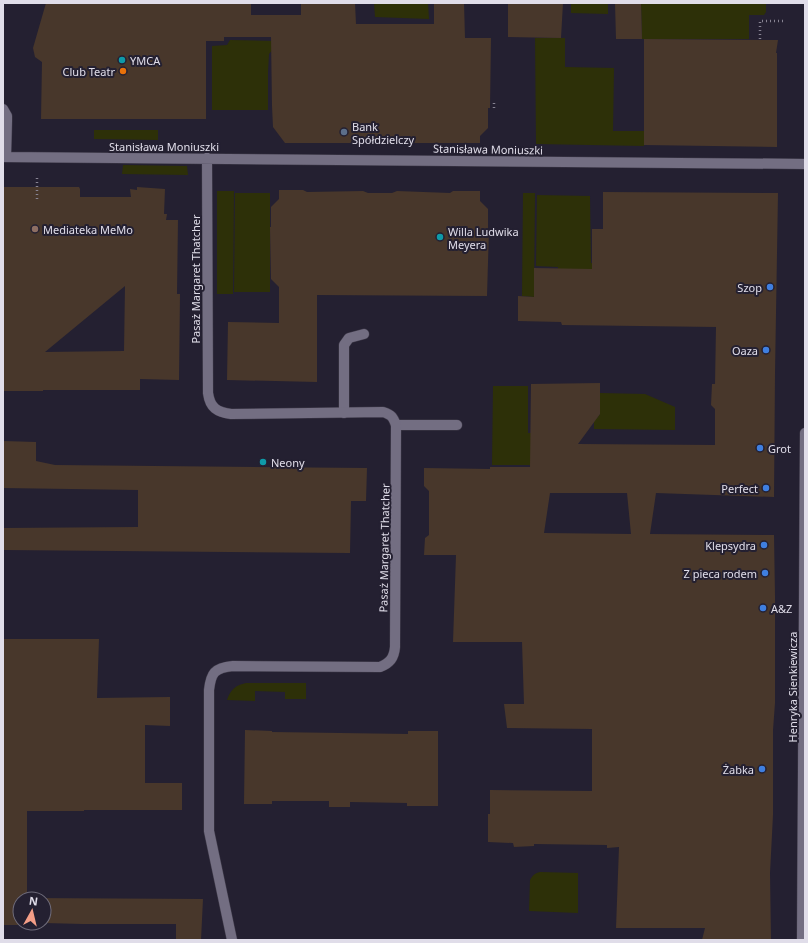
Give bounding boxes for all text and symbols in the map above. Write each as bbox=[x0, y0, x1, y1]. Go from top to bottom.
place label: YMCA bbox=[130, 53, 161, 68]
marker: YMCA bbox=[117, 55, 127, 65]
place label: Club Teatr bbox=[63, 64, 115, 79]
marker: Club Teatr bbox=[118, 66, 128, 76]
place label: Bank Spółdzielczy bbox=[352, 119, 415, 147]
marker: Bank Spółdzielczy bbox=[339, 127, 349, 137]
street label: Stanisława Moniuszki bbox=[109, 139, 219, 154]
street label: Stanisława Moniuszki bbox=[433, 141, 543, 157]
street label: Pasaż Margaret Thatcher bbox=[188, 214, 203, 344]
place label: Mediateka MeMo bbox=[43, 222, 133, 237]
marker: Mediateka MeMo bbox=[30, 224, 40, 234]
place label: Willa Ludwika Meyera bbox=[448, 224, 519, 252]
marker: Willa Ludwika Meyera bbox=[435, 232, 445, 242]
place label: Szop bbox=[737, 280, 762, 295]
marker: Szop bbox=[765, 282, 775, 292]
place label: Oaza bbox=[732, 343, 758, 358]
marker: Oaza bbox=[761, 345, 771, 355]
place label: Grot bbox=[768, 441, 791, 456]
marker: Grot bbox=[755, 443, 765, 453]
place label: Neony bbox=[271, 455, 305, 470]
marker: Neony bbox=[258, 457, 268, 467]
place label: Perfect bbox=[721, 481, 758, 496]
street label: Pasaż Margaret Thatcher bbox=[375, 483, 393, 613]
marker: Perfect bbox=[761, 483, 771, 493]
place label: Klepsydra bbox=[705, 538, 756, 553]
marker: Klepsydra bbox=[759, 540, 769, 550]
place label: Z pieca rodem bbox=[683, 566, 757, 581]
marker: Z pieca rodem bbox=[760, 568, 770, 578]
place label: A&Z bbox=[771, 601, 792, 616]
marker: A&Z bbox=[758, 603, 768, 613]
street label: Henryka Sienkiewicza bbox=[785, 632, 800, 742]
place label: Żabka bbox=[723, 762, 754, 777]
marker: Żabka bbox=[757, 764, 767, 774]
north arrow bbox=[12, 891, 52, 931]
text: N bbox=[28, 893, 39, 909]

